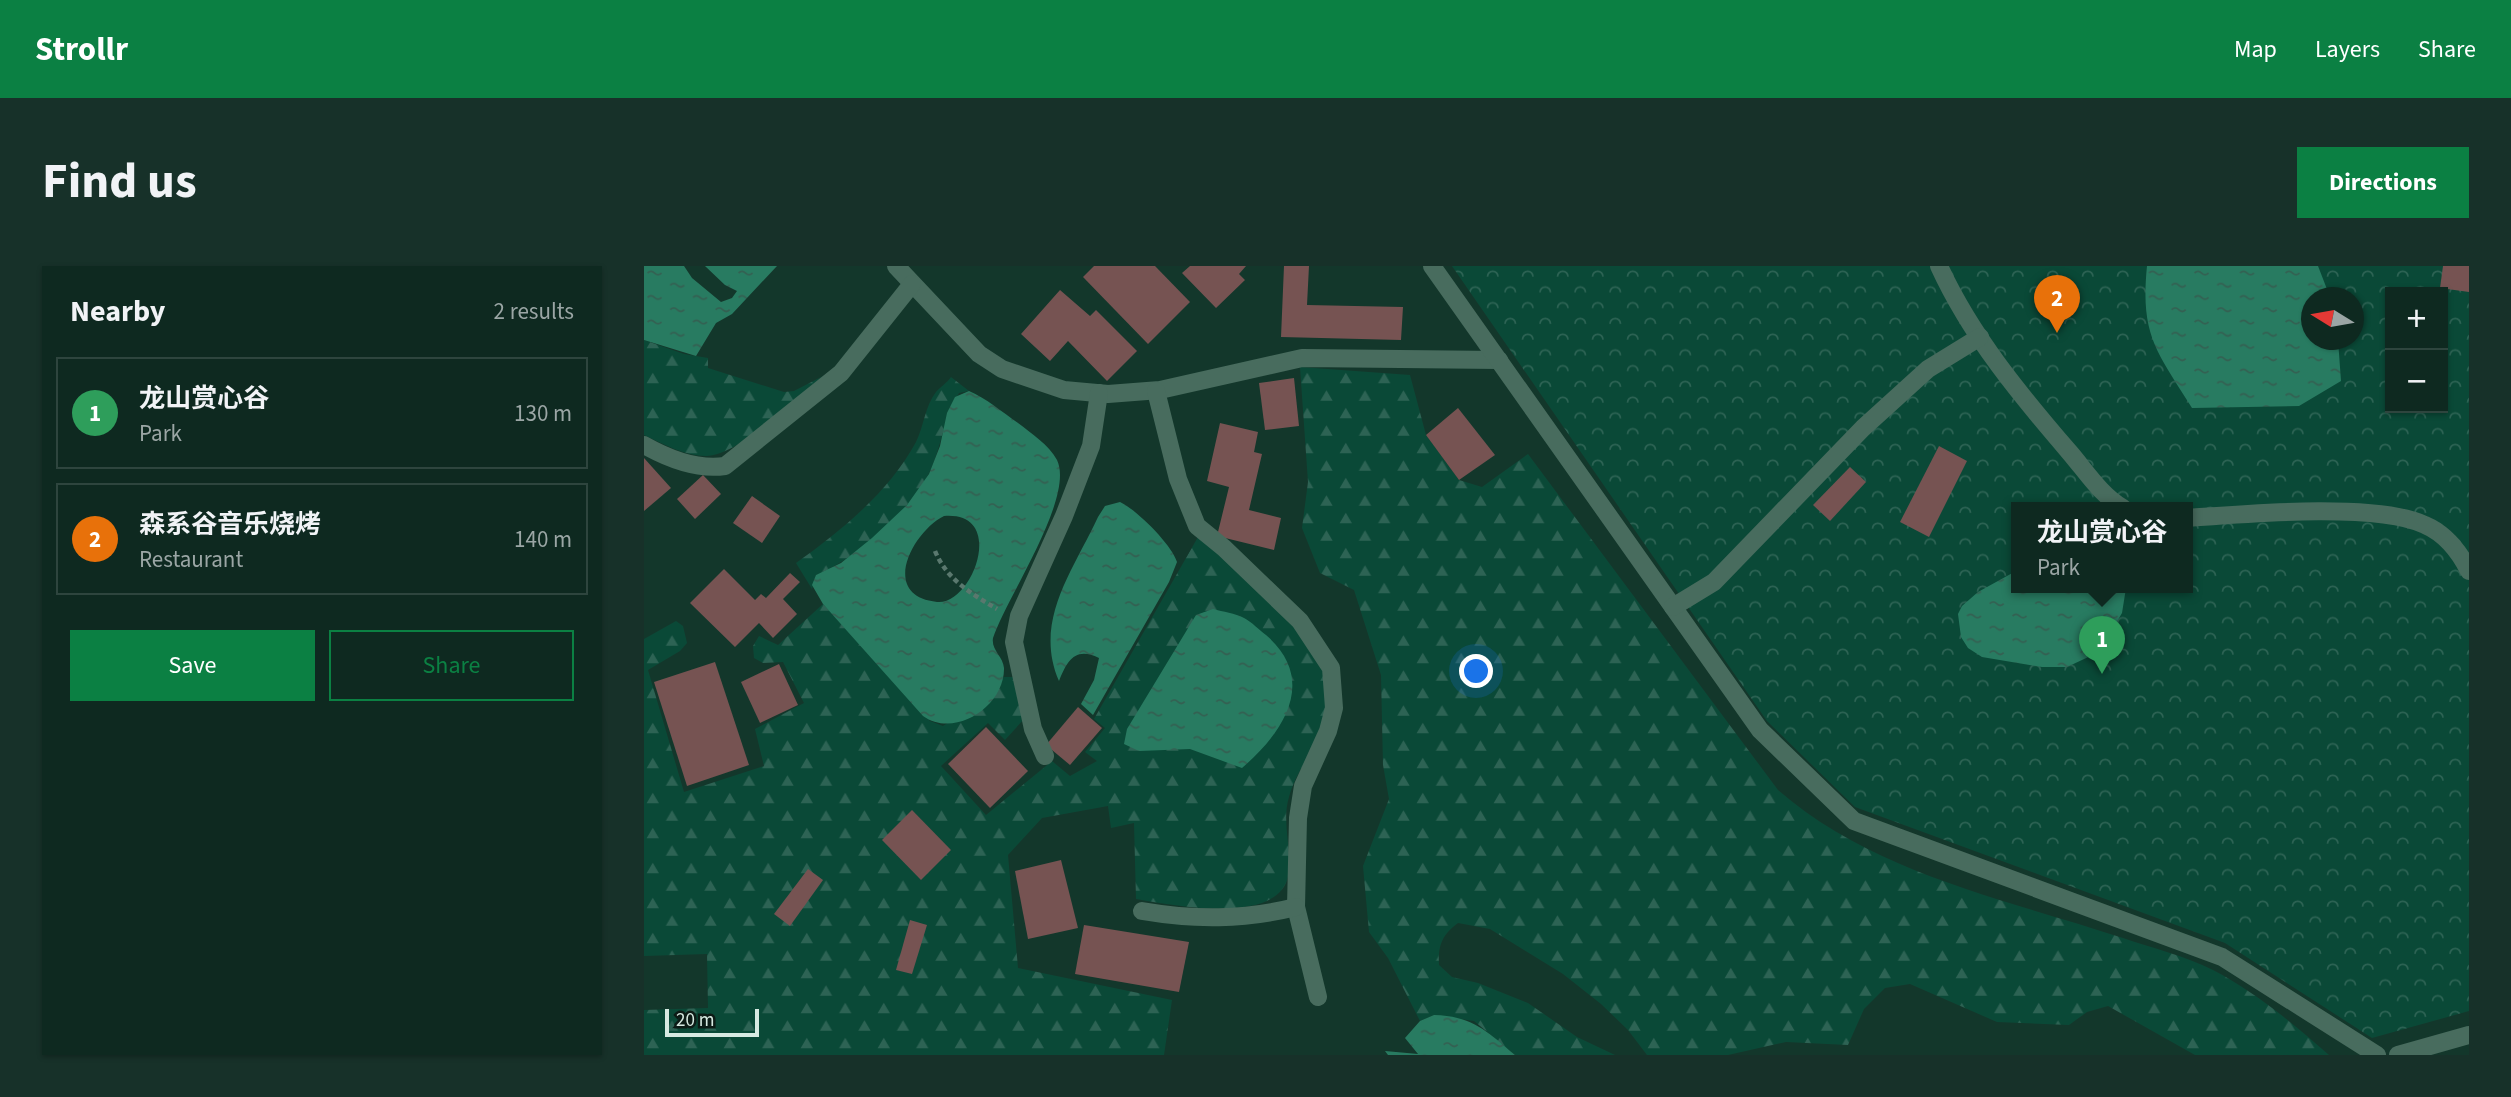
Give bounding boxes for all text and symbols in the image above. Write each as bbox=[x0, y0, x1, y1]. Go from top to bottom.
text: Strollr bbox=[35, 26, 128, 73]
text: Map bbox=[2234, 32, 2277, 67]
text: Layers bbox=[2315, 32, 2380, 67]
text: Share bbox=[2418, 32, 2476, 67]
text: Find us bbox=[42, 147, 197, 217]
button: Directions bbox=[2297, 147, 2469, 218]
pin: 2 bbox=[2034, 275, 2080, 333]
north arrow bbox=[2301, 287, 2364, 350]
map controls bbox=[2385, 287, 2448, 413]
button: + bbox=[2385, 287, 2448, 350]
text: Nearby bbox=[70, 290, 165, 333]
text: 2 results bbox=[494, 295, 574, 328]
button: − bbox=[2385, 350, 2448, 413]
text: 龙山赏心谷 bbox=[139, 380, 269, 417]
text: 1 bbox=[89, 397, 101, 430]
text: 130 m bbox=[514, 397, 572, 430]
text: Park bbox=[139, 417, 182, 450]
popup bbox=[2011, 502, 2193, 593]
text: 森系谷音乐烧烤 bbox=[139, 506, 321, 543]
text: 龙山赏心谷 bbox=[2037, 514, 2167, 551]
text: 2 bbox=[89, 523, 101, 556]
text: 140 m bbox=[514, 523, 572, 556]
text: Restaurant bbox=[139, 543, 243, 576]
text: Park bbox=[2037, 551, 2080, 584]
pin: 1 bbox=[2079, 616, 2125, 674]
button: Save bbox=[70, 630, 315, 701]
button: Share bbox=[329, 630, 574, 701]
your location bbox=[1459, 654, 1493, 688]
scale bar bbox=[665, 1006, 760, 1038]
text: 20 m bbox=[676, 1007, 714, 1034]

